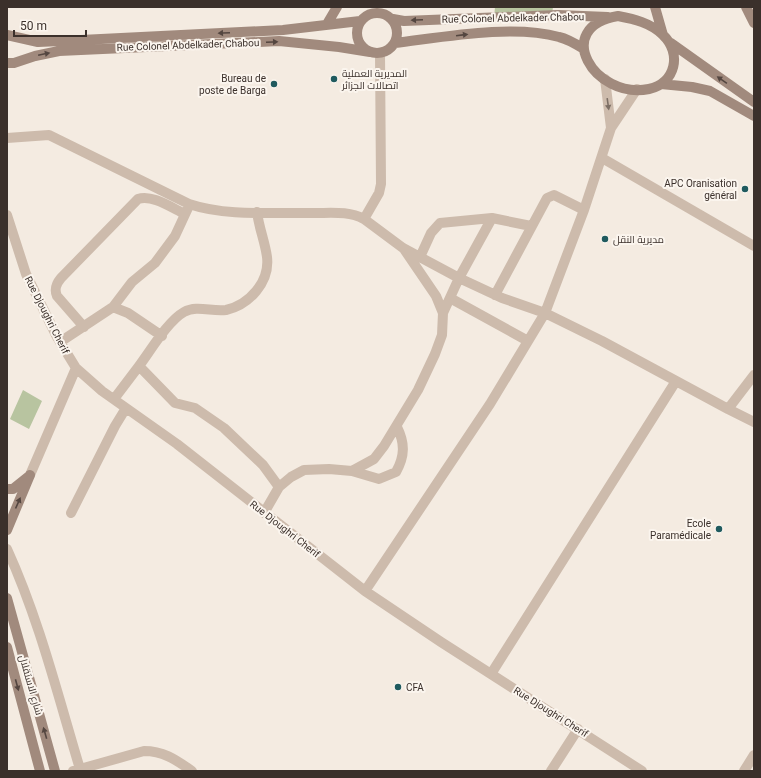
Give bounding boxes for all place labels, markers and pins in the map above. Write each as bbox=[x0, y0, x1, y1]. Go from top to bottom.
place label: المديرية العملية اتصالات الجزائر bbox=[341, 68, 407, 91]
place label: Bureau de poste de Barga bbox=[199, 73, 266, 96]
marker: المديرية العملية اتصالات الجزائر bbox=[329, 74, 339, 84]
marker: Bureau de poste de Barga bbox=[269, 79, 279, 89]
place label: APC Oranisation général bbox=[664, 178, 737, 201]
marker: APC Oranisation général bbox=[740, 184, 750, 194]
marker: مديرية النقل bbox=[600, 234, 610, 244]
place label: مديرية النقل bbox=[613, 234, 664, 246]
place label: Ecole Paramédicale bbox=[650, 518, 711, 541]
marker: Ecole Paramédicale bbox=[714, 524, 724, 534]
marker: CFA bbox=[393, 682, 403, 692]
place label: CFA bbox=[406, 682, 424, 693]

